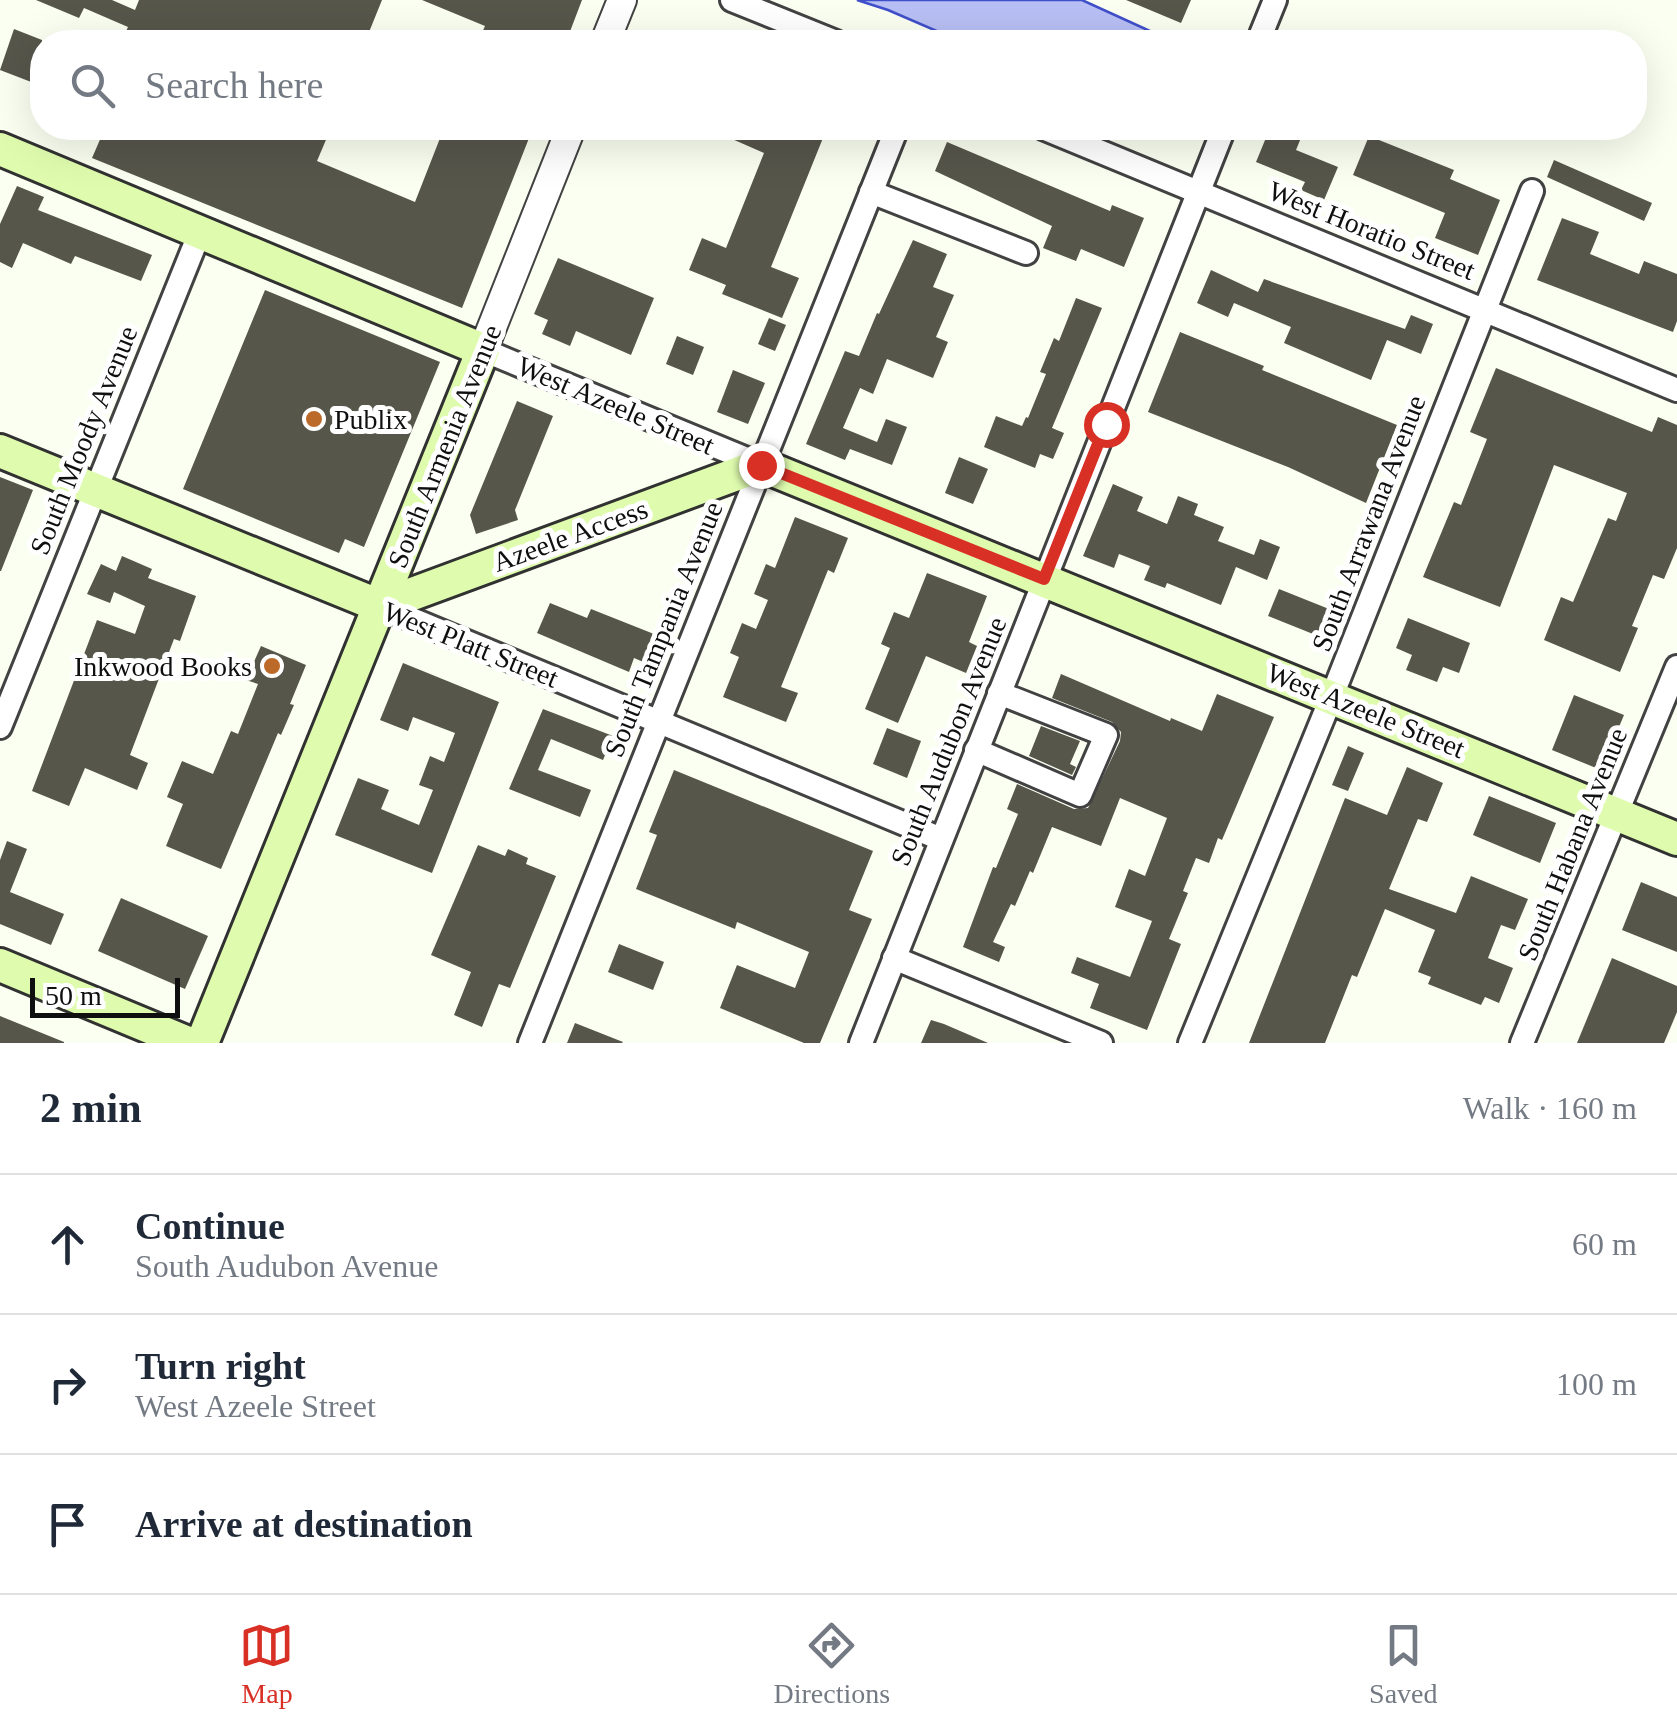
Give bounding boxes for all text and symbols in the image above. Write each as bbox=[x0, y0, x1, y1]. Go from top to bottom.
search box bbox=[30, 30, 1647, 140]
icon: search bbox=[65, 58, 120, 113]
text: Search here bbox=[145, 64, 323, 106]
street label: West Horatio Street bbox=[1264, 175, 1480, 286]
street label: South Armenia Avenue bbox=[382, 320, 507, 572]
street label: South Moody Avenue bbox=[23, 321, 143, 559]
street label: West Azeele Street bbox=[513, 350, 719, 461]
street label: South Arrawana Avenue bbox=[1305, 391, 1432, 656]
route start bbox=[1084, 402, 1130, 448]
place label: Publix bbox=[334, 404, 407, 435]
marker: Publix bbox=[303, 408, 325, 430]
route end bbox=[739, 443, 785, 489]
street label: Azeele Access bbox=[489, 493, 652, 578]
street label: South Tampania Avenue bbox=[598, 497, 729, 761]
street label: West Platt Street bbox=[379, 595, 563, 694]
street label: South Audubon Avenue bbox=[884, 612, 1013, 870]
place label: Inkwood Books bbox=[74, 651, 252, 682]
marker: Inkwood Books bbox=[261, 655, 283, 677]
street label: West Azeele Street bbox=[1262, 657, 1470, 764]
street label: South Habana Avenue bbox=[1512, 723, 1633, 965]
scale bar bbox=[30, 973, 180, 1018]
text: 50 m bbox=[45, 980, 102, 1011]
text: 2 min bbox=[40, 1085, 142, 1131]
text: Walk · 160 m bbox=[1463, 1090, 1637, 1126]
text: Continue bbox=[135, 1205, 285, 1247]
icon: ahead bbox=[40, 1217, 95, 1272]
text: 60 m bbox=[1572, 1226, 1637, 1262]
text: South Audubon Avenue bbox=[135, 1248, 438, 1284]
text: Turn right bbox=[135, 1345, 306, 1387]
icon: right bbox=[40, 1357, 95, 1412]
text: 100 m bbox=[1556, 1366, 1637, 1402]
text: West Azeele Street bbox=[135, 1388, 376, 1424]
icon: arrive bbox=[40, 1497, 95, 1552]
text: Arrive at destination bbox=[135, 1503, 473, 1545]
tab: Map bbox=[239, 1618, 294, 1710]
tab: Directions bbox=[773, 1618, 890, 1710]
tab: Saved bbox=[1369, 1618, 1438, 1710]

